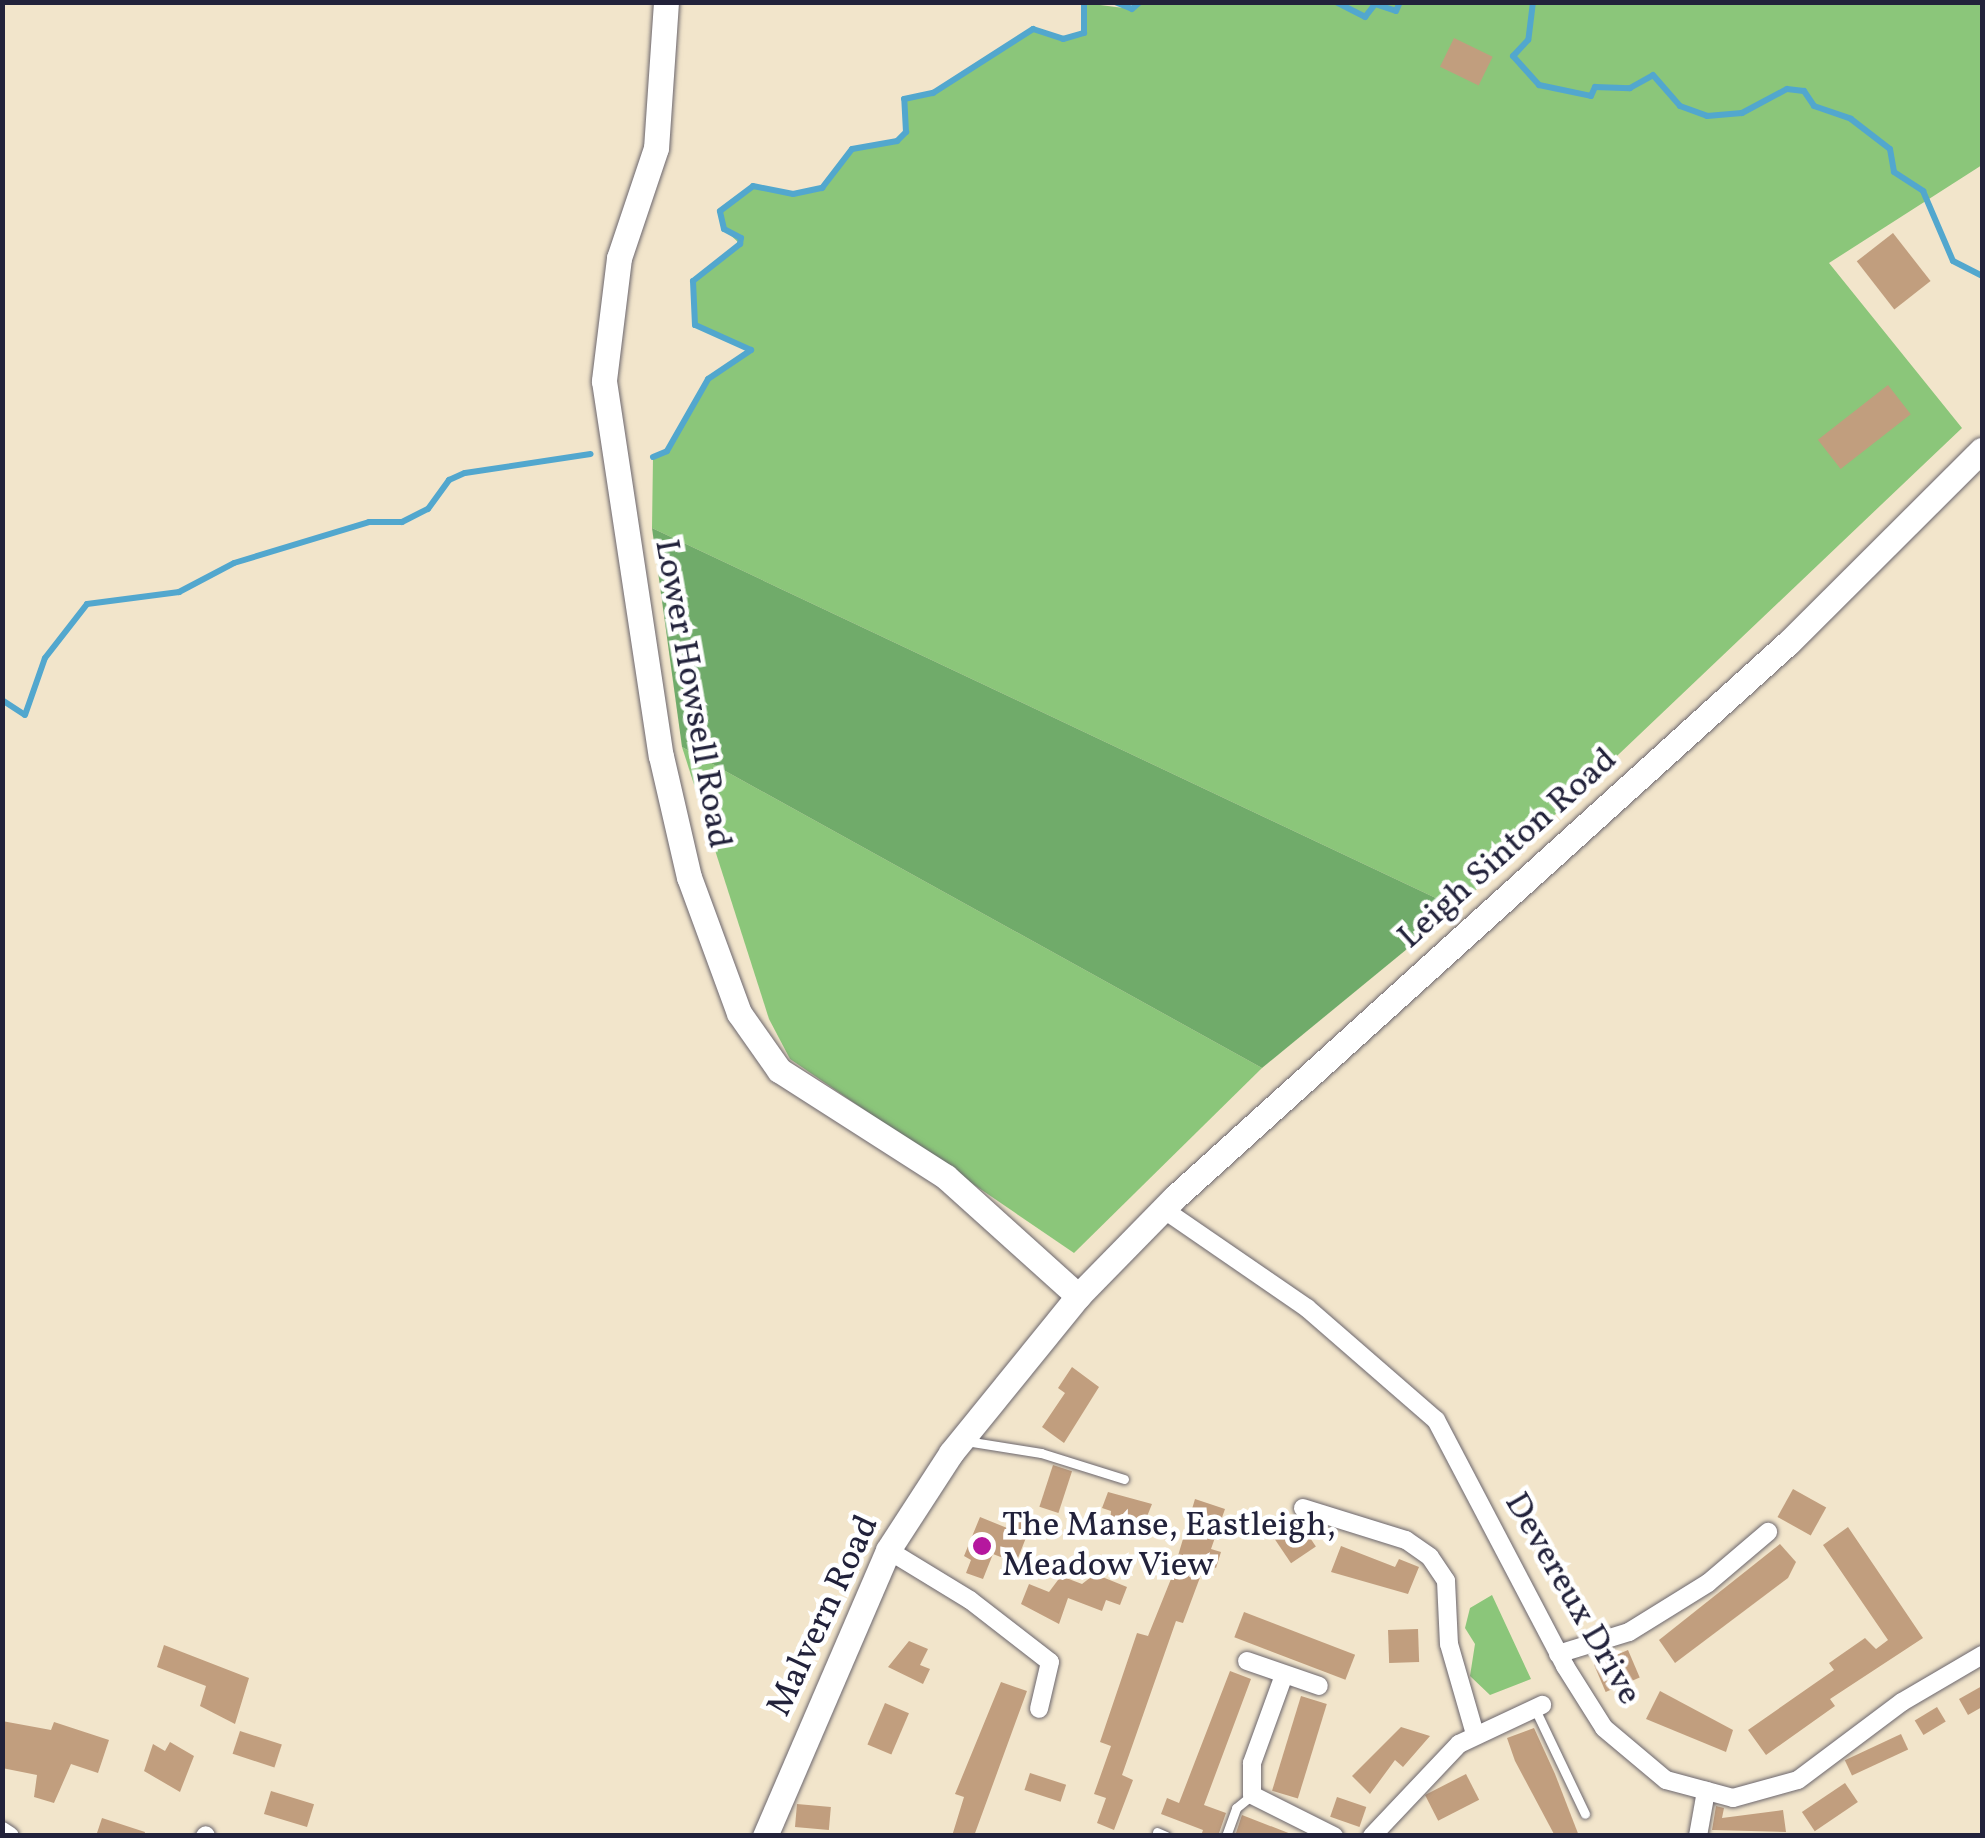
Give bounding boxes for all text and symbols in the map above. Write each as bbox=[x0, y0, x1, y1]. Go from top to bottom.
street label: Lower Howsell Road bbox=[644, 536, 740, 852]
street label: Leigh Sinton Road bbox=[1390, 739, 1626, 959]
street label: Devereux Drive bbox=[1494, 1485, 1650, 1713]
place label: The Manse, Eastleigh, Meadow View bbox=[1002, 1505, 1336, 1587]
street label: Malvern Road bbox=[759, 1509, 889, 1723]
marker: The Manse, Eastleigh, Meadow View bbox=[971, 1535, 993, 1557]

